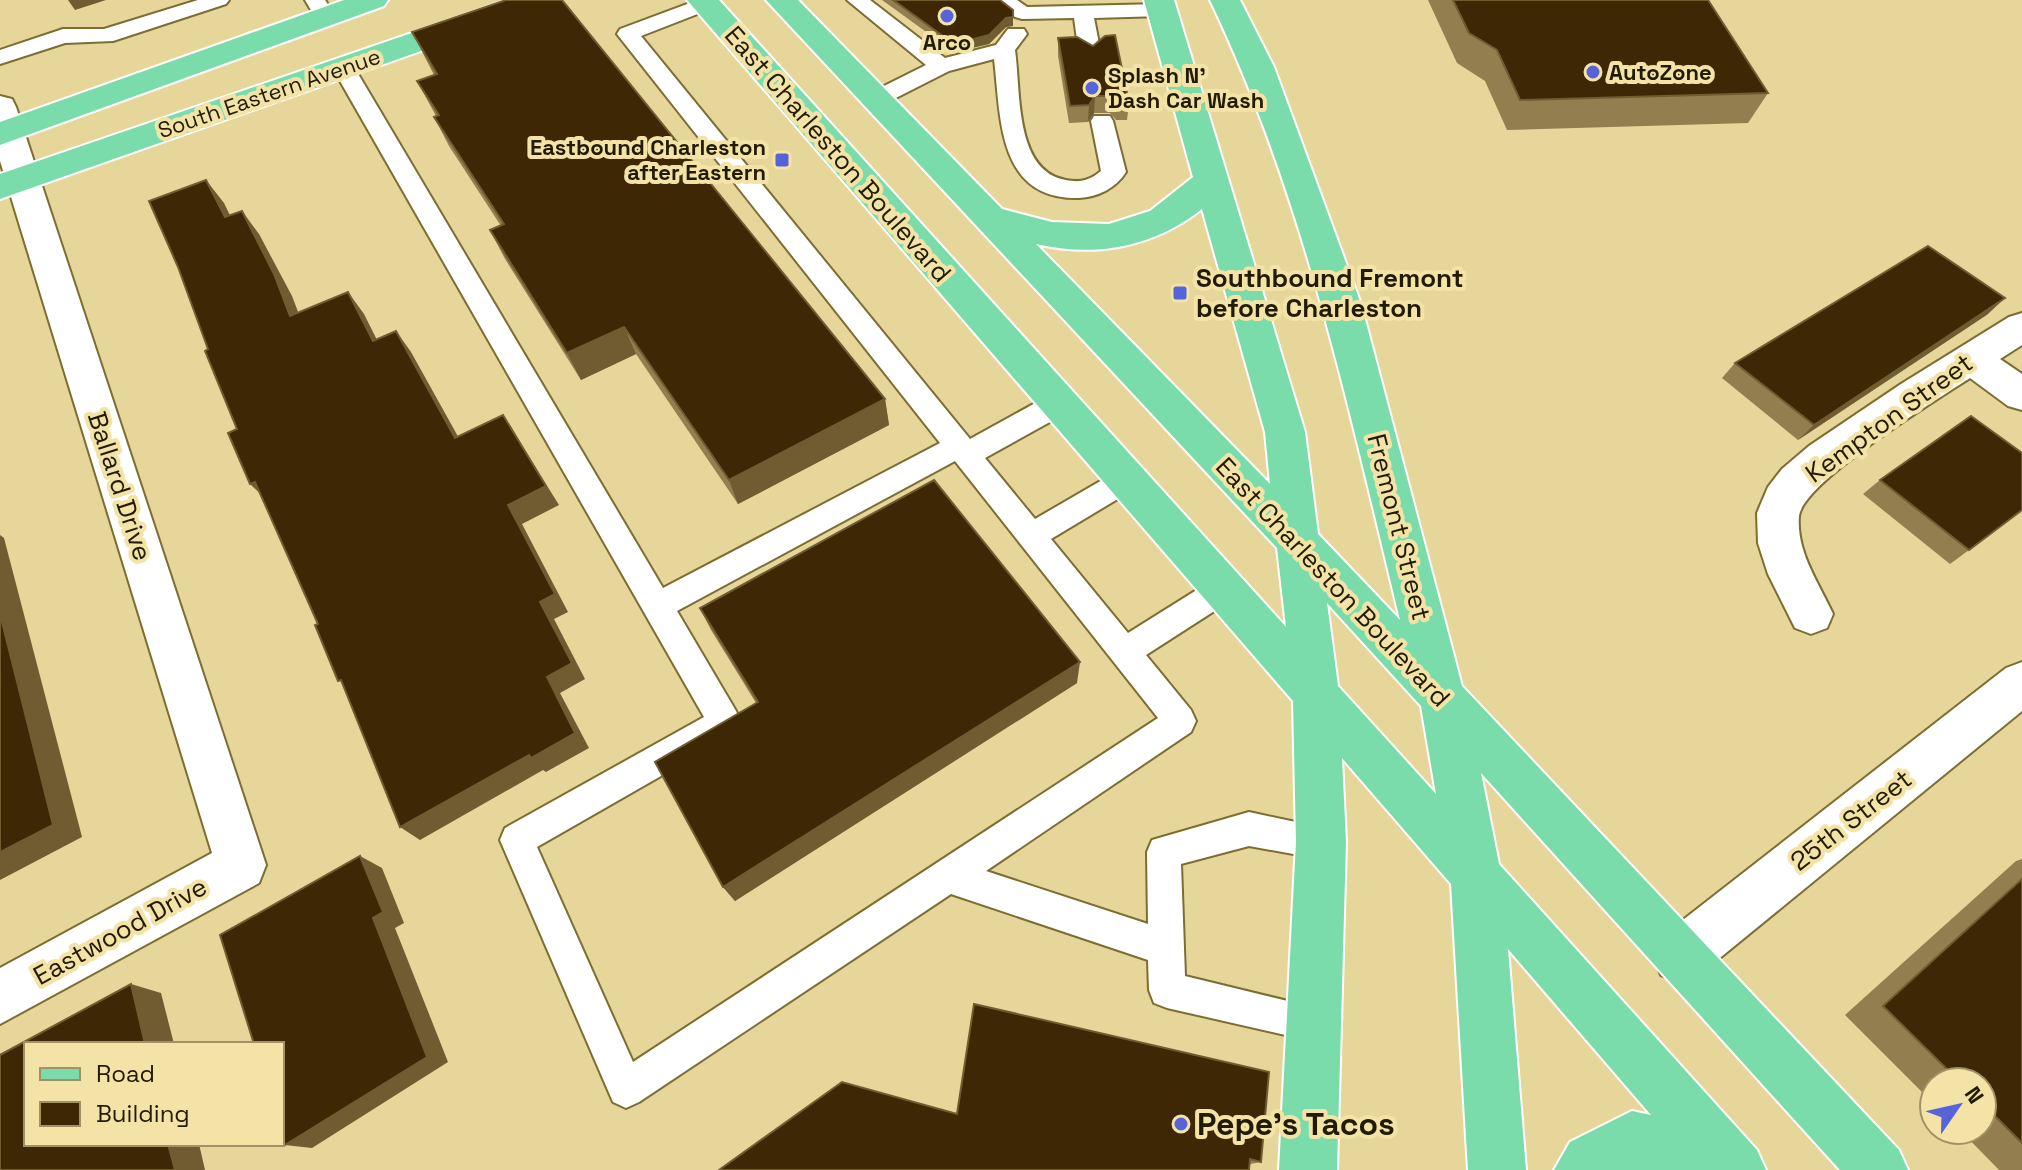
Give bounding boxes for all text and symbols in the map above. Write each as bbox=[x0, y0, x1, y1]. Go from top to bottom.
marker: Arco bbox=[938, 7, 956, 25]
street label: East Charleston Boulevard bbox=[717, 19, 959, 289]
place label: Arco bbox=[923, 28, 971, 56]
street label: South Eastern Avenue bbox=[154, 42, 384, 144]
place label: AutoZone bbox=[1609, 58, 1712, 86]
place label: Splash N' Dash Car Wash bbox=[1108, 61, 1264, 114]
marker: AutoZone bbox=[1584, 63, 1602, 81]
marker: Splash N' Dash Car Wash bbox=[1083, 79, 1101, 97]
place label: Eastbound Charleston after Eastern bbox=[530, 133, 766, 186]
marker: Eastbound Charleston after Eastern bbox=[773, 151, 791, 169]
place label: Southbound Fremont before Charleston bbox=[1196, 261, 1464, 325]
marker: Southbound Fremont before Charleston bbox=[1171, 284, 1189, 302]
street label: Kempton Street bbox=[1799, 346, 1979, 490]
street label: Ballard Drive bbox=[80, 407, 160, 565]
street label: Fremont Street bbox=[1359, 430, 1439, 624]
street label: East Charleston Boulevard bbox=[1208, 450, 1458, 714]
street label: 25th Street bbox=[1783, 762, 1919, 878]
street label: Eastwood Drive bbox=[27, 869, 213, 993]
legend bbox=[24, 1042, 284, 1146]
text: Road bbox=[96, 1058, 155, 1089]
north arrow bbox=[1918, 1066, 1998, 1146]
text: N bbox=[1959, 1081, 1990, 1109]
text: Building bbox=[96, 1098, 190, 1129]
place label: Pepe's Tacos bbox=[1197, 1104, 1395, 1144]
marker: Pepe's Tacos bbox=[1172, 1115, 1190, 1133]

